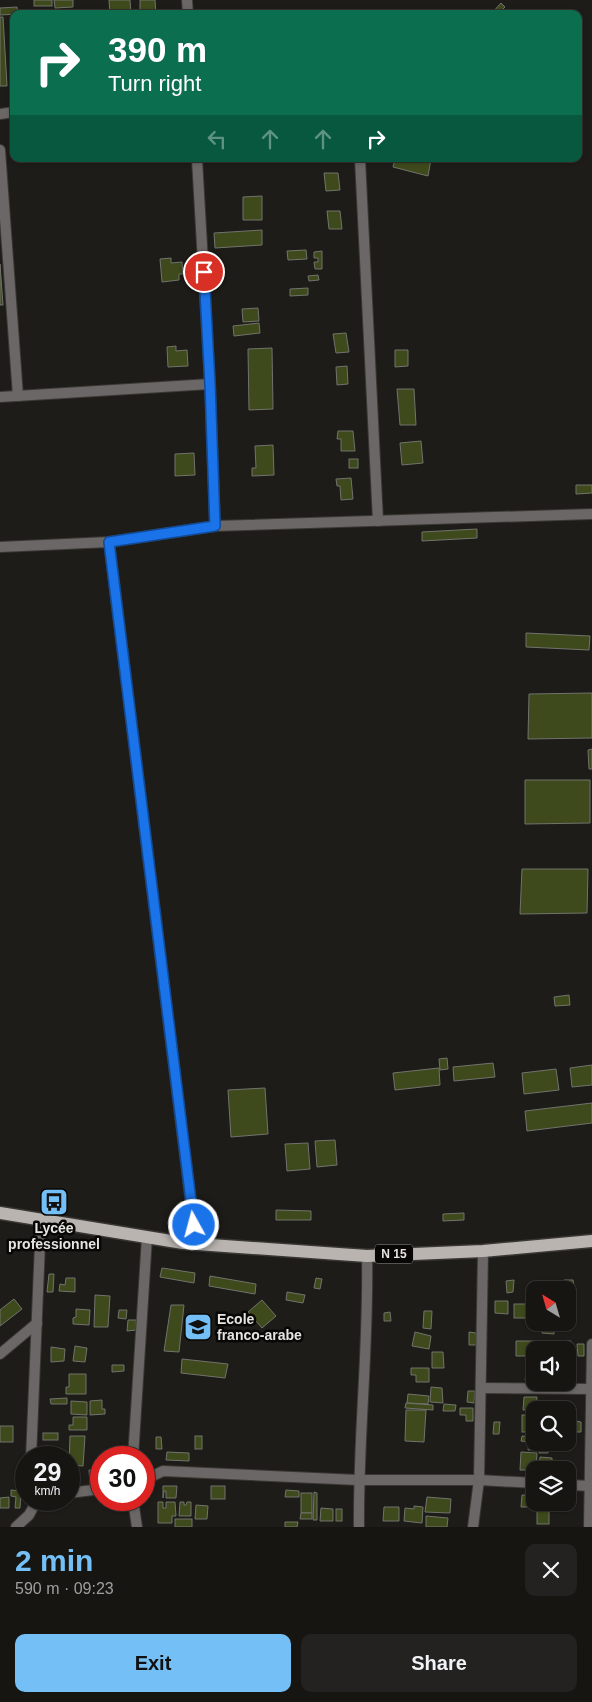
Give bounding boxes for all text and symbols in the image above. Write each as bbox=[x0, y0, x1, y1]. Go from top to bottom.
icon: right bbox=[25, 30, 90, 95]
text: 390 m bbox=[108, 30, 207, 69]
text: Turn right bbox=[108, 71, 201, 96]
icon: left bbox=[203, 125, 231, 153]
icon: ahead bbox=[256, 125, 284, 153]
icon: ahead bbox=[309, 125, 337, 153]
icon: right bbox=[362, 125, 390, 153]
pin bbox=[183, 251, 225, 293]
icon: arrive bbox=[190, 258, 218, 286]
bus stop icon: Lycée professionnel bbox=[39, 1187, 69, 1217]
position arrow bbox=[167, 1198, 219, 1250]
place label: Lycée professionnel bbox=[8, 1220, 100, 1252]
road number: N 15 bbox=[375, 1244, 413, 1264]
north arrow bbox=[526, 1281, 576, 1331]
map controls bbox=[526, 1281, 576, 1511]
place label: Ecole franco-arabe bbox=[217, 1311, 302, 1343]
school or university icon: Ecole franco-arabe bbox=[183, 1312, 213, 1342]
button: sound bbox=[526, 1341, 576, 1391]
button: search bbox=[526, 1401, 576, 1451]
speed limit sign: 30 bbox=[90, 1446, 155, 1511]
text: 29 bbox=[34, 1458, 61, 1486]
button: layers bbox=[526, 1461, 576, 1511]
text: km/h bbox=[34, 1484, 61, 1498]
text: 2 min bbox=[15, 1544, 93, 1577]
button: close bbox=[525, 1544, 577, 1596]
text: 590 m · 09:23 bbox=[15, 1580, 114, 1597]
button: Exit bbox=[15, 1634, 291, 1692]
button: Share bbox=[301, 1634, 577, 1692]

